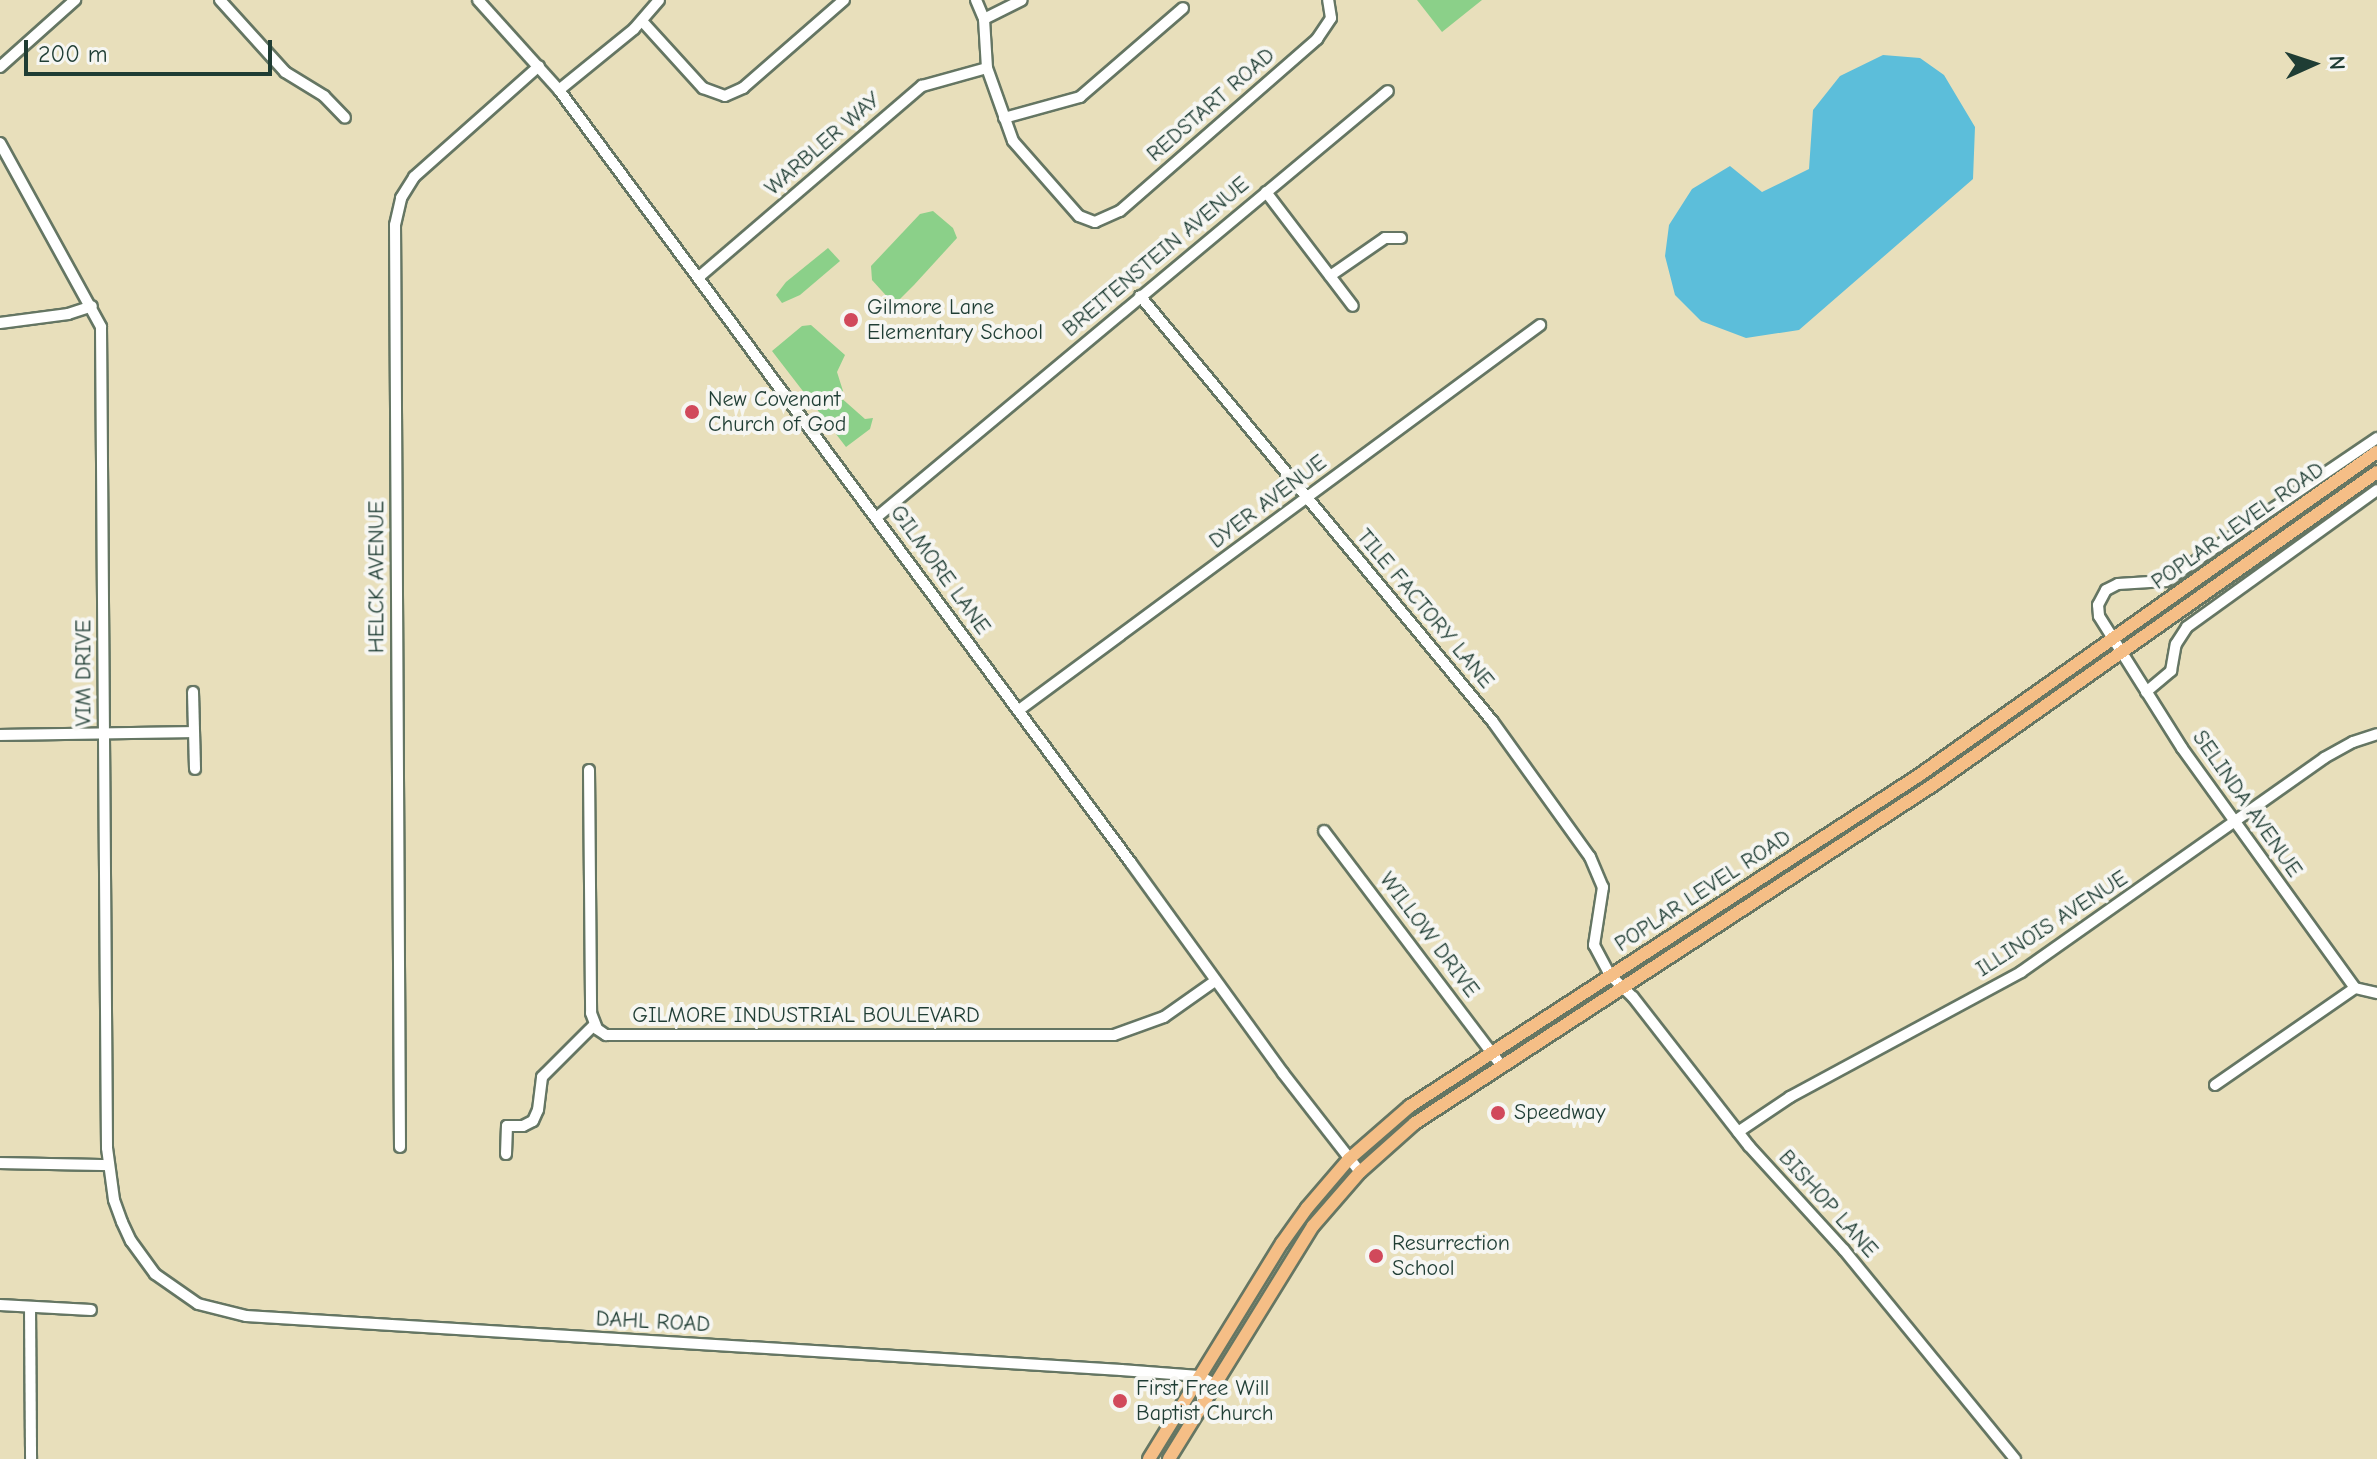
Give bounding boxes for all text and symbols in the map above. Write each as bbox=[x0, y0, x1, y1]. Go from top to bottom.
scale bar bbox=[28, 24, 276, 74]
north arrow bbox=[2273, 24, 2353, 104]
text: 200 m bbox=[38, 40, 108, 68]
street label: REDSTART ROAD bbox=[1142, 42, 1280, 168]
text: N bbox=[2324, 55, 2350, 71]
street label: WARBLER WAY bbox=[760, 87, 886, 201]
street label: BREITENSTEIN AVENUE bbox=[1057, 171, 1255, 343]
place label: Gilmore Lane Elementary School bbox=[867, 294, 1043, 346]
marker: Gilmore Lane Elementary School bbox=[842, 311, 860, 329]
place label: New Covenant Church of God bbox=[708, 386, 846, 438]
marker: New Covenant Church of God bbox=[683, 403, 701, 421]
street label: DYER AVENUE bbox=[1204, 449, 1332, 555]
street label: POPLAR LEVEL ROAD bbox=[2147, 457, 2329, 595]
street label: GILMORE LANE bbox=[884, 500, 996, 640]
street label: HELCK AVENUE bbox=[364, 501, 390, 653]
street label: TILE FACTORY LANE bbox=[1351, 524, 1499, 694]
street label: VIM DRIVE bbox=[71, 620, 97, 726]
street label: SELINDA AVENUE bbox=[2186, 725, 2308, 883]
street label: POPLAR LEVEL ROAD bbox=[1610, 824, 1796, 958]
street label: ILLINOIS AVENUE bbox=[1971, 865, 2133, 983]
street label: WILLOW DRIVE bbox=[1373, 867, 1485, 1003]
street label: GILMORE INDUSTRIAL BOULEVARD bbox=[632, 1003, 980, 1029]
place label: Speedway bbox=[1514, 1100, 1605, 1126]
marker: Speedway bbox=[1489, 1104, 1507, 1122]
street label: BISHOP LANE bbox=[1773, 1145, 1883, 1263]
place label: Resurrection School bbox=[1392, 1230, 1510, 1282]
marker: Resurrection School bbox=[1367, 1247, 1385, 1265]
street label: DAHL ROAD bbox=[595, 1306, 711, 1338]
place label: First Free Will Baptist Church bbox=[1136, 1375, 1274, 1426]
marker: First Free Will Baptist Church bbox=[1111, 1392, 1129, 1410]

